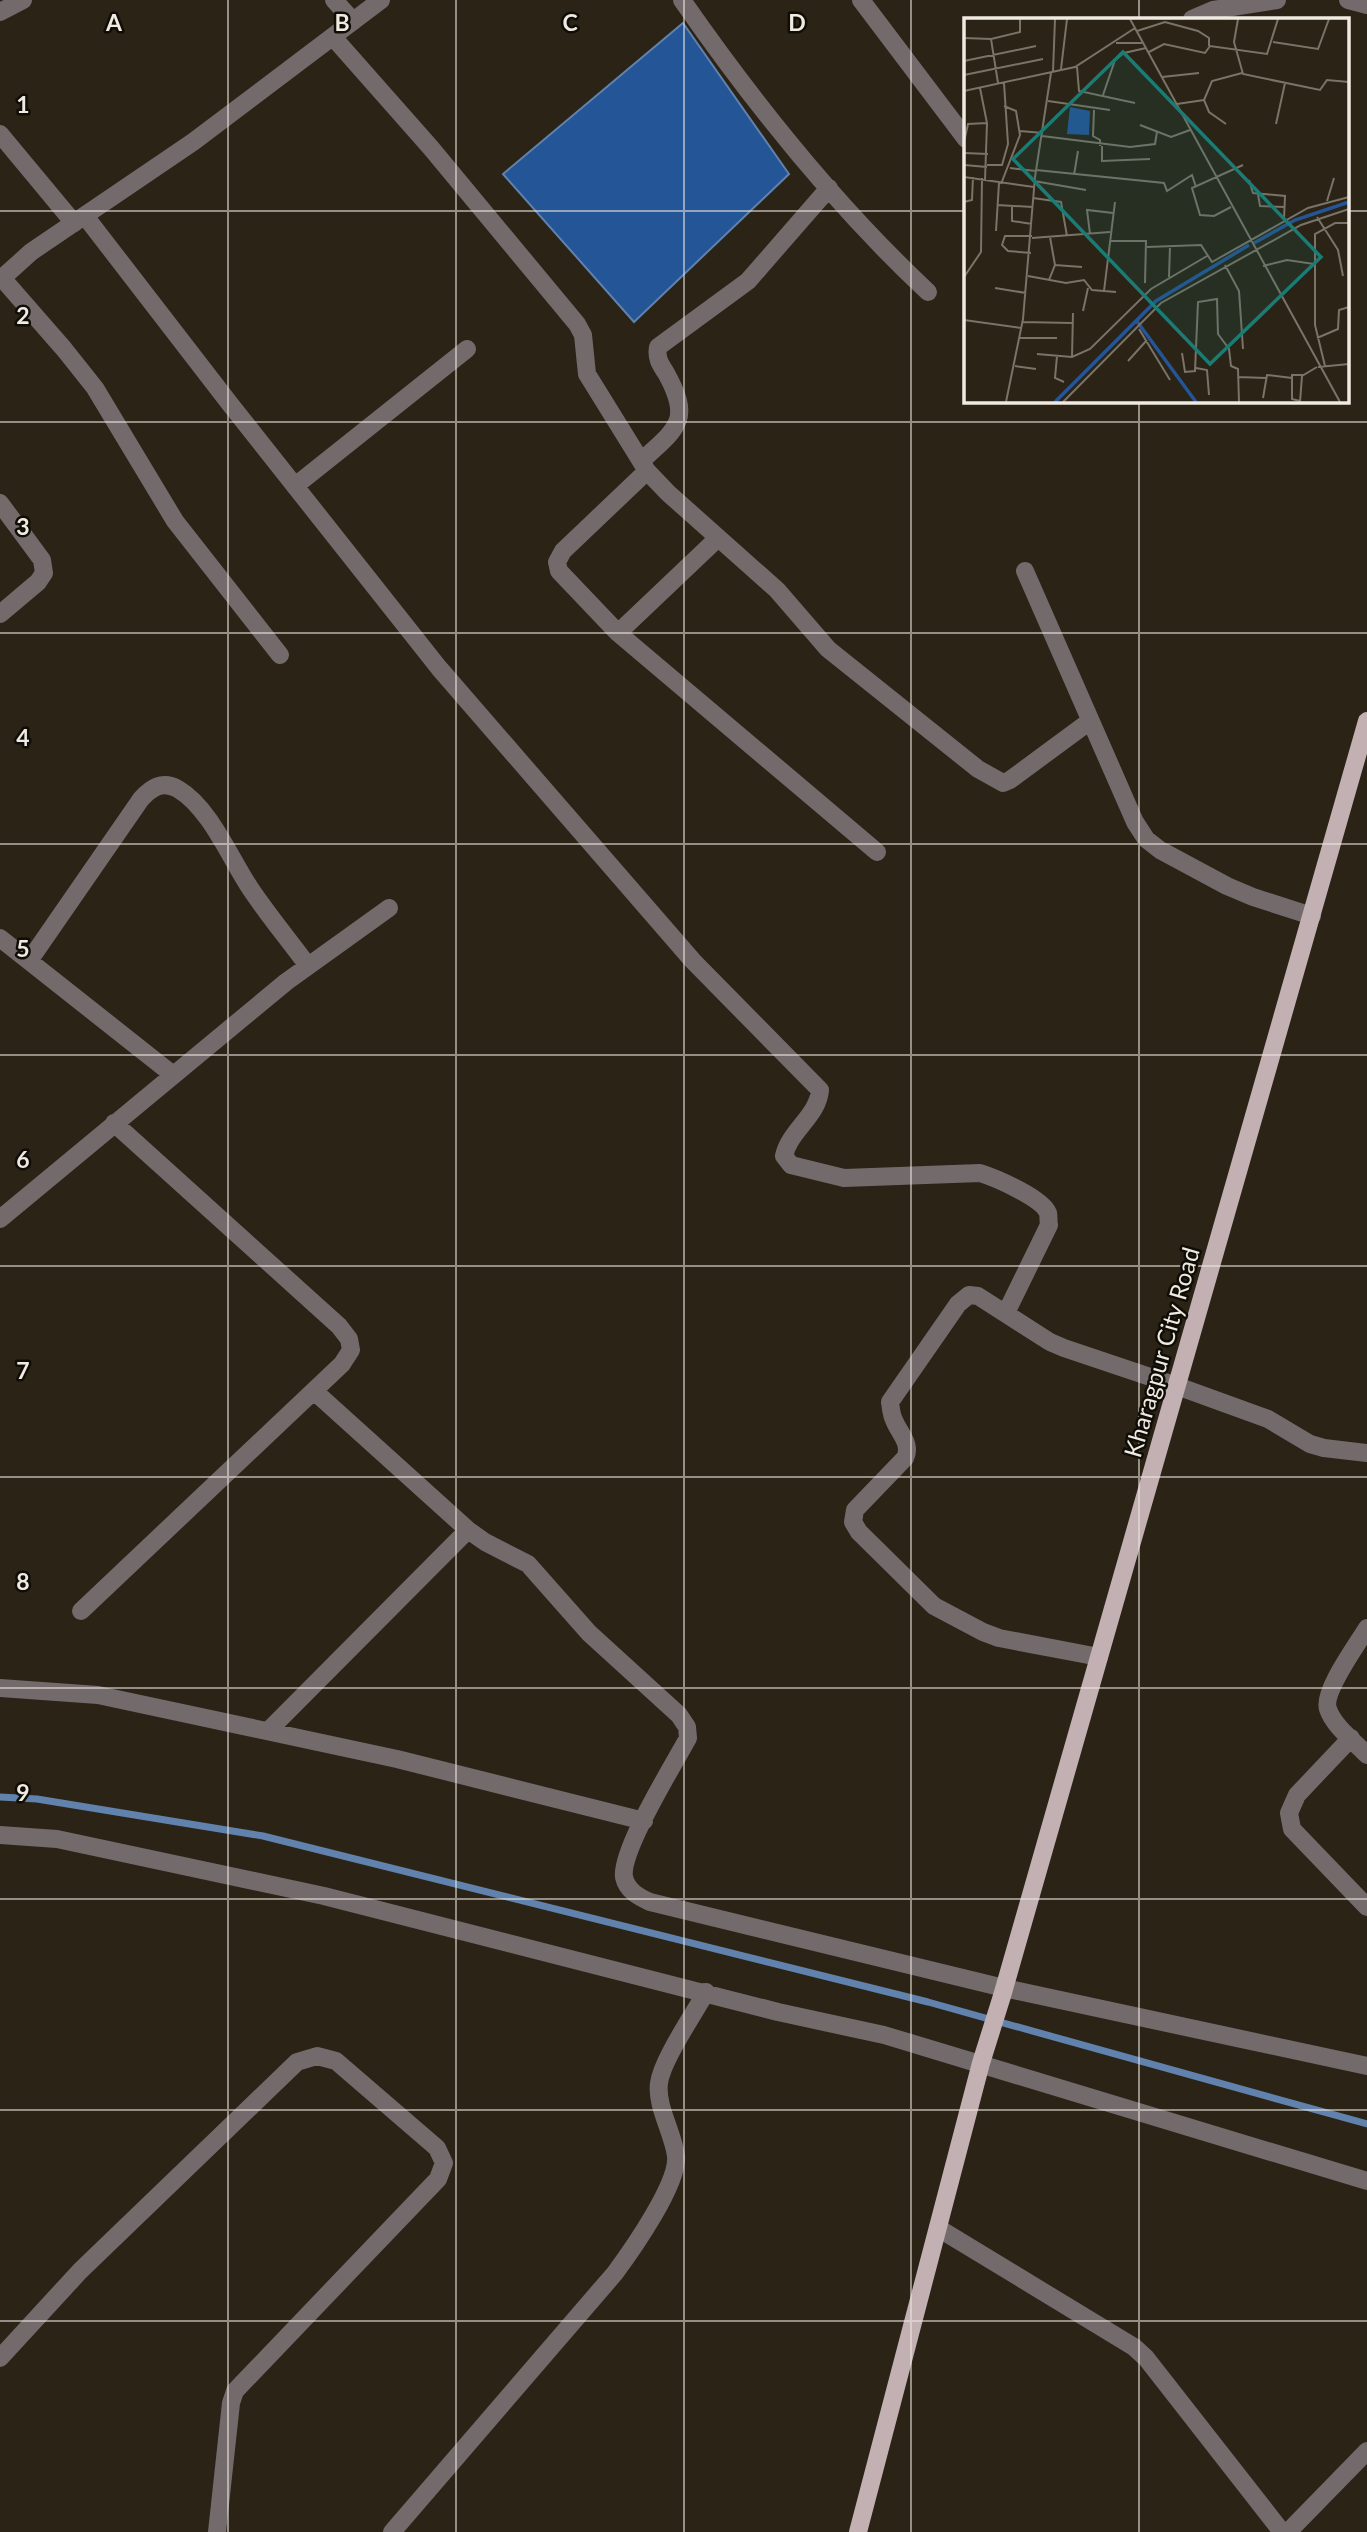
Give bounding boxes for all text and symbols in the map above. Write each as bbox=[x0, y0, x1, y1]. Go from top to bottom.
text: A bbox=[105, 8, 123, 36]
text: B bbox=[334, 8, 350, 36]
text: C bbox=[562, 8, 578, 36]
text: D bbox=[788, 8, 806, 36]
inset map bbox=[964, 18, 1350, 402]
text: 1 bbox=[16, 90, 30, 118]
text: 2 bbox=[16, 301, 30, 329]
text: 3 bbox=[16, 512, 30, 540]
text: 4 bbox=[16, 723, 30, 751]
text: 5 bbox=[16, 934, 30, 962]
text: 6 bbox=[16, 1145, 30, 1173]
street label: Kharagpur City Road bbox=[1117, 1244, 1205, 1460]
text: 7 bbox=[16, 1356, 30, 1384]
text: 8 bbox=[16, 1567, 30, 1595]
text: 9 bbox=[16, 1778, 30, 1806]

